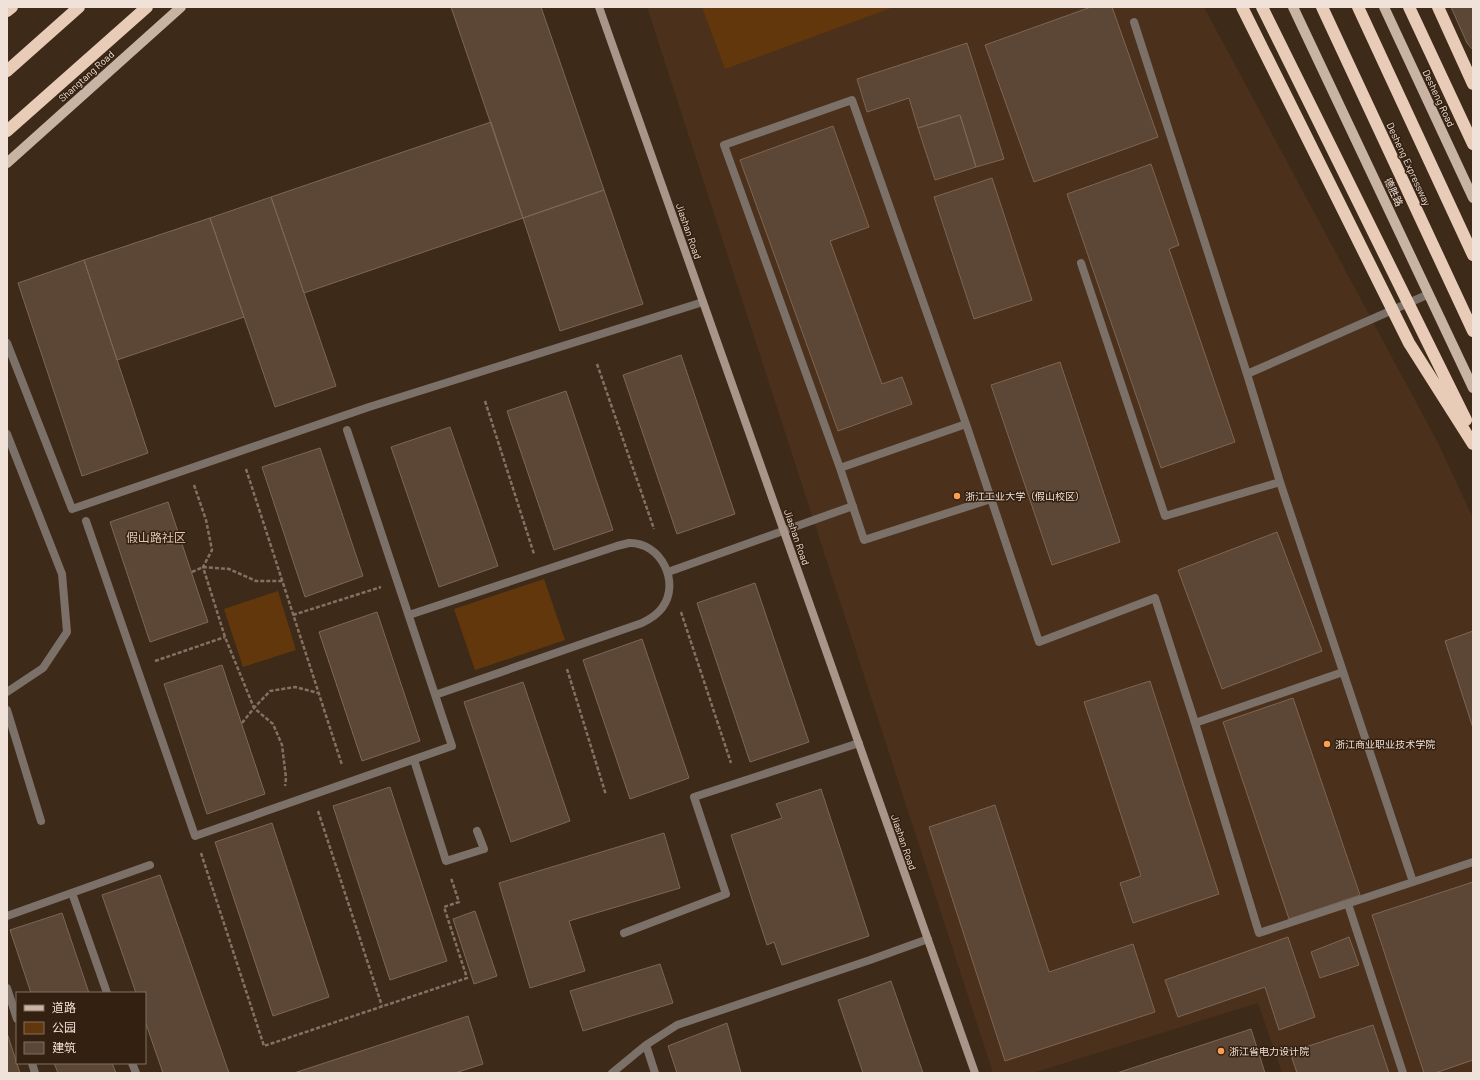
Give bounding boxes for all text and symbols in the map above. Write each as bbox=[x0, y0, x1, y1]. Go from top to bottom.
street label: Shangtang Road bbox=[56, 48, 116, 104]
street label: Desheng Road bbox=[1421, 67, 1457, 129]
street label: Desheng Expressway bbox=[1384, 120, 1434, 208]
street label: 德胜路 bbox=[1382, 176, 1406, 208]
street label: Jiashan Road bbox=[674, 202, 704, 260]
place label: 浙江工业大学（假山校区） bbox=[965, 490, 1085, 502]
marker: 浙江工业大学（假山校区） bbox=[952, 491, 962, 501]
street label: Jiashan Road bbox=[782, 508, 812, 566]
district label: 假山路社区 bbox=[126, 530, 186, 544]
place label: 浙江商业职业技术学院 bbox=[1335, 738, 1435, 750]
marker: 浙江商业职业技术学院 bbox=[1322, 739, 1332, 749]
street label: Jiashan Road bbox=[889, 813, 919, 871]
legend bbox=[16, 992, 146, 1064]
text: 道路 bbox=[52, 1000, 76, 1014]
text: 公园 bbox=[52, 1020, 76, 1034]
text: 建筑 bbox=[52, 1040, 76, 1054]
place label: 浙江省电力设计院 bbox=[1229, 1045, 1309, 1057]
marker: 浙江省电力设计院 bbox=[1216, 1046, 1226, 1056]

